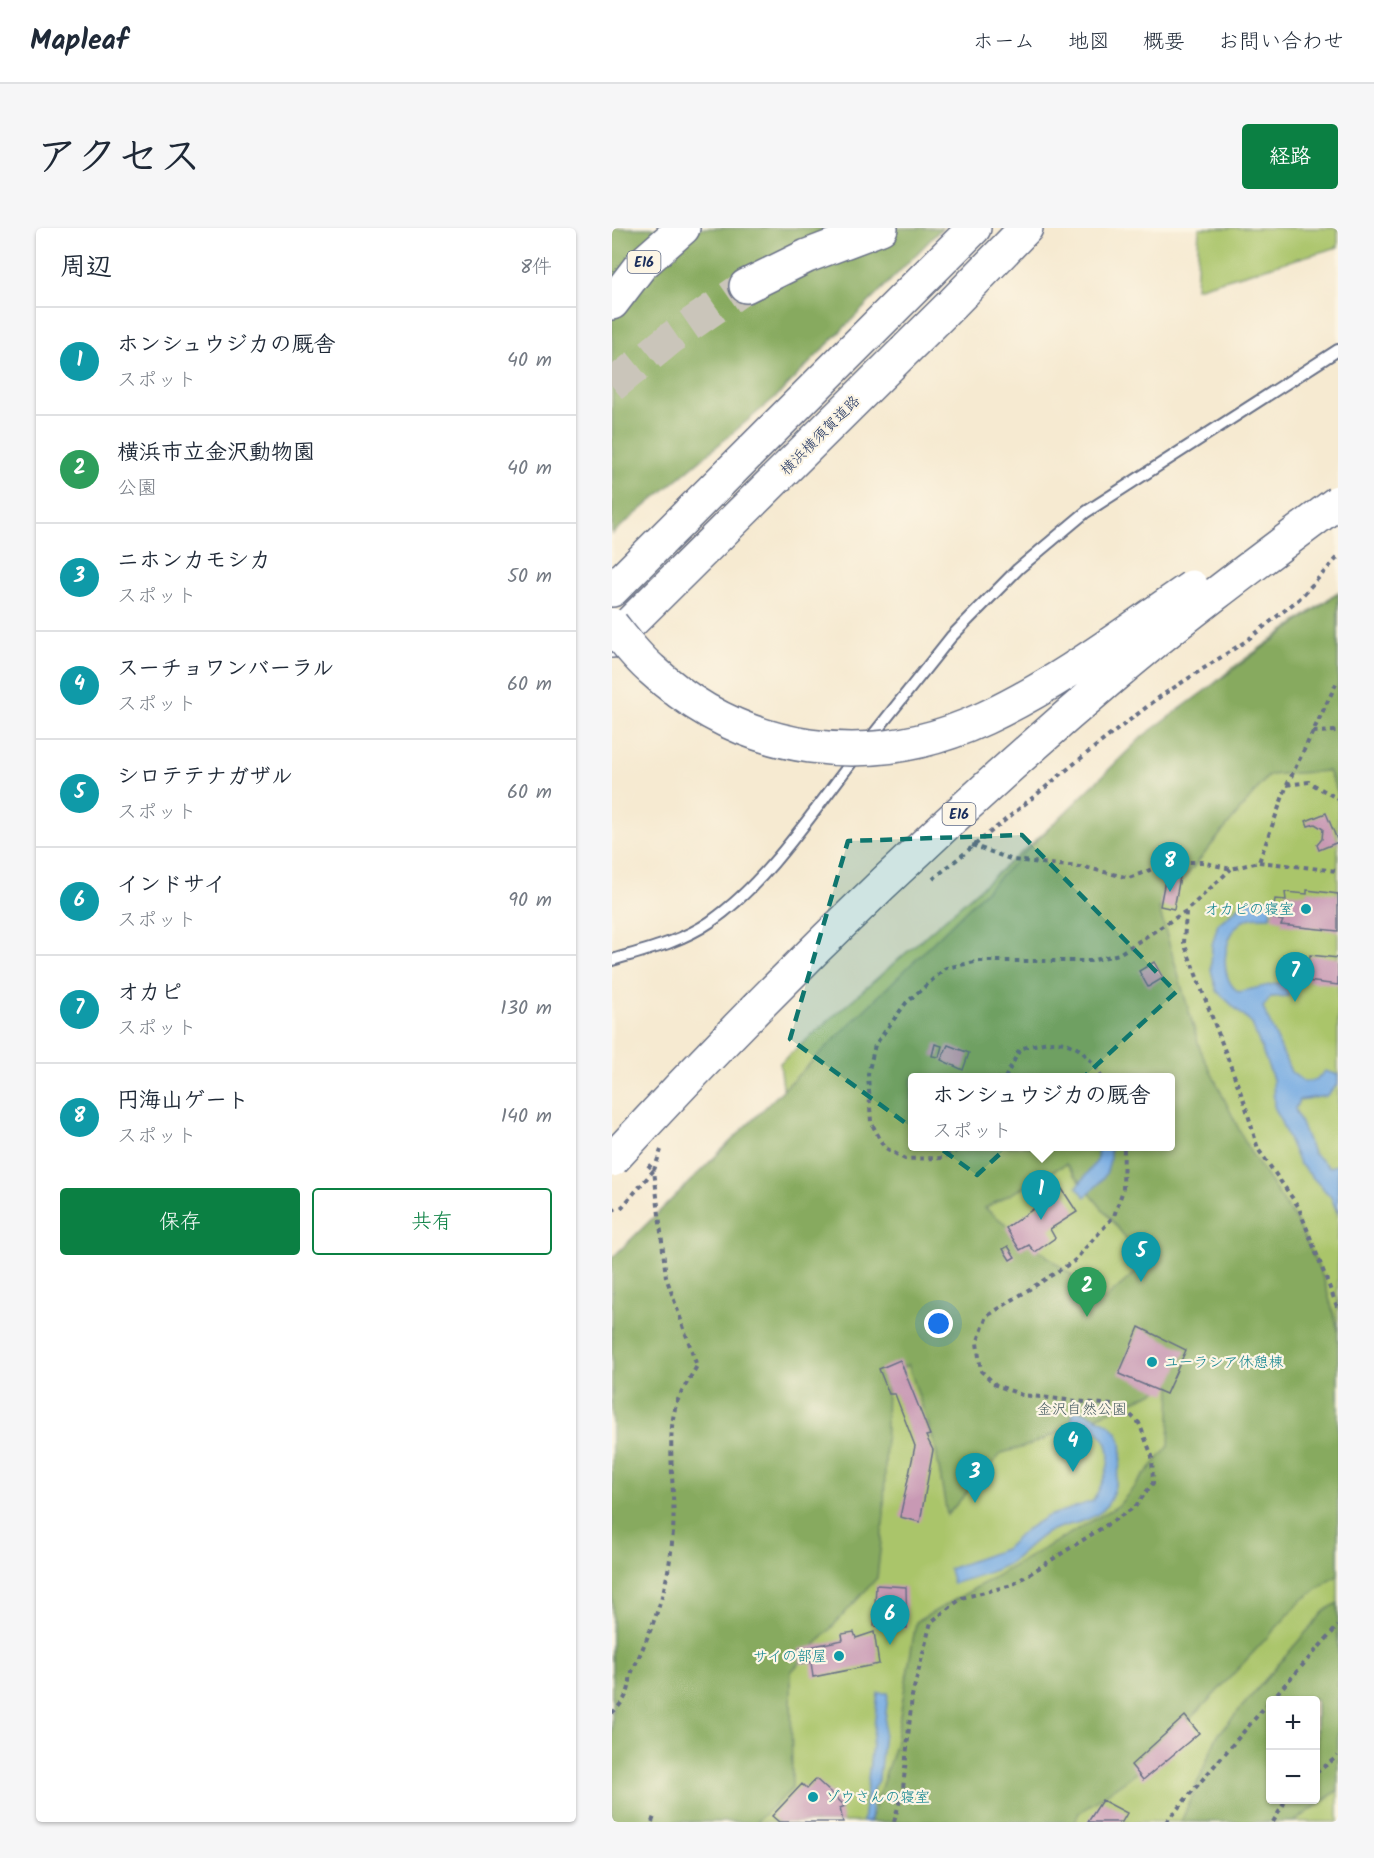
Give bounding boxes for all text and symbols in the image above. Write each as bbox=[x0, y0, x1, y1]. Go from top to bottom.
text: Mapleaf bbox=[30, 19, 128, 64]
text: ホーム bbox=[973, 26, 1035, 59]
text: 地図 bbox=[1068, 26, 1110, 59]
text: 概要 bbox=[1143, 26, 1185, 59]
text: お問い合わせ bbox=[1218, 26, 1344, 59]
button: 経路 bbox=[1242, 124, 1338, 189]
text: アクセス bbox=[36, 125, 201, 192]
text: 周辺 bbox=[60, 247, 112, 289]
road number: E16 bbox=[627, 251, 660, 273]
text: 8件 bbox=[520, 252, 552, 284]
text: ホンシュウジカの厩舎 bbox=[117, 328, 336, 363]
text: 1 bbox=[76, 345, 83, 377]
text: 40 m bbox=[507, 345, 552, 377]
text: スポット bbox=[117, 365, 197, 397]
street label: 横浜横須賀道路 bbox=[775, 390, 866, 481]
text: 横浜市立金沢動物園 bbox=[117, 436, 315, 471]
text: 2 bbox=[74, 453, 85, 485]
text: 40 m bbox=[507, 453, 552, 485]
text: 公園 bbox=[117, 473, 157, 505]
text: ニホンカモシカ bbox=[117, 544, 271, 579]
text: 3 bbox=[74, 561, 85, 593]
text: 50 m bbox=[507, 561, 552, 593]
text: スポット bbox=[117, 581, 197, 613]
text: スーチョワンバーラル bbox=[117, 652, 334, 687]
text: 4 bbox=[74, 669, 85, 701]
text: 60 m bbox=[507, 669, 552, 701]
text: スポット bbox=[117, 689, 197, 721]
text: シロテテナガザル bbox=[117, 760, 293, 795]
text: 5 bbox=[74, 777, 85, 809]
text: 60 m bbox=[507, 777, 552, 809]
text: スポット bbox=[117, 797, 197, 829]
road number: E16 bbox=[942, 803, 976, 825]
pin: 8 bbox=[1150, 842, 1190, 892]
text: インドサイ bbox=[117, 868, 226, 903]
text: 6 bbox=[74, 885, 85, 917]
text: 90 m bbox=[508, 885, 552, 917]
place label: オカピの寝室 bbox=[1204, 898, 1294, 922]
marker: オカピの寝室 bbox=[1299, 902, 1313, 916]
text: スポット bbox=[117, 905, 197, 937]
pin: 7 bbox=[1276, 952, 1314, 1002]
text: オカピ bbox=[117, 976, 183, 1011]
text: 7 bbox=[75, 993, 84, 1025]
text: 130 m bbox=[500, 993, 552, 1025]
text: スポット bbox=[117, 1013, 197, 1045]
popup bbox=[908, 1073, 1175, 1151]
text: ホンシュウジカの厩舎 bbox=[932, 1079, 1151, 1114]
text: 円海山ゲート bbox=[117, 1084, 249, 1119]
text: 8 bbox=[74, 1101, 85, 1133]
text: 140 m bbox=[501, 1101, 552, 1133]
text: スポット bbox=[932, 1116, 1012, 1148]
text: スポット bbox=[117, 1121, 197, 1153]
pin: 1 bbox=[1022, 1170, 1060, 1220]
button: 保存 bbox=[60, 1188, 300, 1255]
button: 共有 bbox=[312, 1188, 552, 1255]
pin: 5 bbox=[1122, 1232, 1160, 1282]
pin: 2 bbox=[1068, 1268, 1106, 1317]
your location bbox=[924, 1309, 953, 1338]
place label: ユーラシア休憩棟 bbox=[1164, 1351, 1283, 1375]
marker: ユーラシア休憩棟 bbox=[1145, 1355, 1159, 1369]
park label: 金沢自然公園 bbox=[1037, 1398, 1127, 1422]
pin: 4 bbox=[1054, 1422, 1092, 1472]
pin: 3 bbox=[956, 1454, 994, 1503]
pin: 6 bbox=[870, 1596, 910, 1645]
place label: サイの部屋 bbox=[753, 1645, 827, 1669]
marker: サイの部屋 bbox=[832, 1649, 846, 1663]
map controls bbox=[1266, 1696, 1320, 1804]
button: + bbox=[1266, 1696, 1320, 1750]
button: − bbox=[1266, 1750, 1320, 1804]
place label: ゾウさんの寝室 bbox=[825, 1786, 930, 1810]
marker: ゾウさんの寝室 bbox=[806, 1790, 820, 1804]

